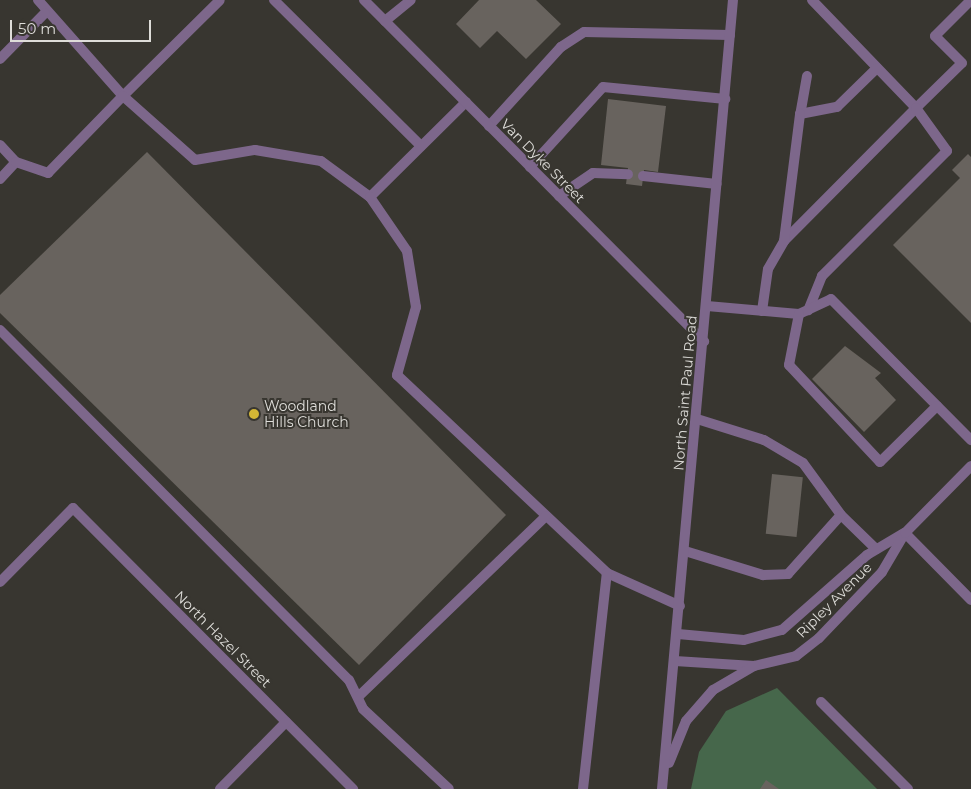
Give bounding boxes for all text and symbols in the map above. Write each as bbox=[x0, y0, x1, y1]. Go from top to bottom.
scale bar bbox=[12, 10, 154, 42]
text: 50 m bbox=[18, 19, 56, 38]
street label: Van Dyke Street bbox=[497, 115, 589, 207]
street label: North Saint Paul Road bbox=[670, 315, 700, 471]
place label: Woodland Hills Church bbox=[264, 398, 349, 431]
marker: Woodland Hills Church bbox=[248, 408, 260, 420]
street label: Ripley Avenue bbox=[793, 559, 875, 641]
street label: North Hazel Street bbox=[171, 587, 275, 691]

